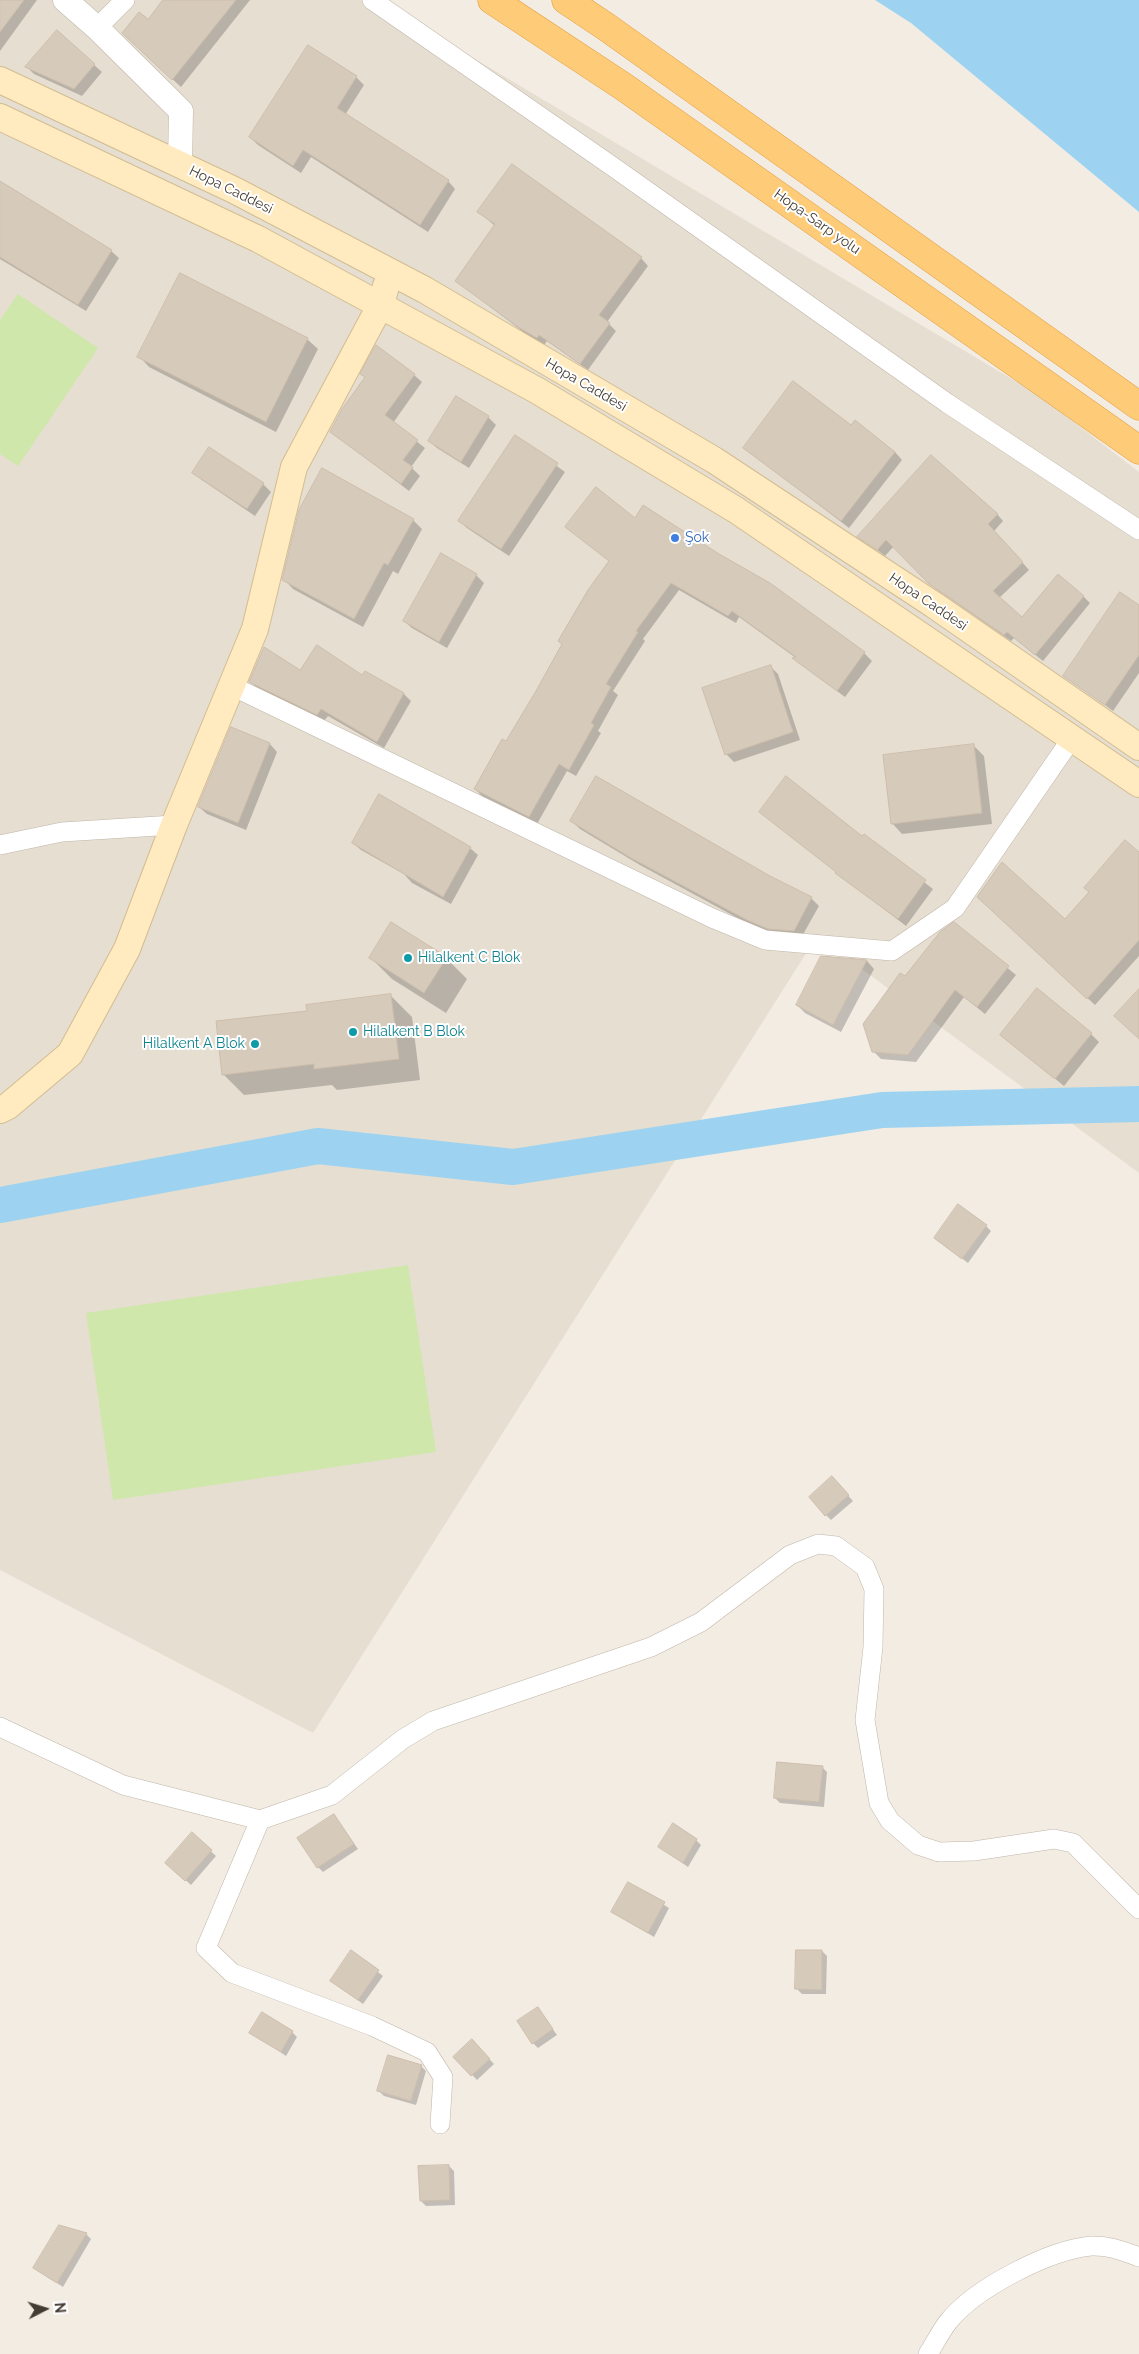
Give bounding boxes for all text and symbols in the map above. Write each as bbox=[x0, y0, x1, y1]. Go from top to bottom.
street label: Hopa Caddesi bbox=[186, 162, 276, 218]
street label: Hopa-Sarp yolu bbox=[771, 186, 863, 258]
street label: Hopa Caddesi bbox=[542, 355, 630, 415]
place label: Şok bbox=[685, 530, 709, 546]
marker: Şok bbox=[669, 532, 681, 544]
street label: Hopa Caddesi bbox=[886, 570, 970, 634]
place label: Hilalkent C Blok bbox=[418, 950, 520, 966]
marker: Hilalkent C Blok bbox=[402, 952, 414, 964]
place label: Hilalkent B Blok bbox=[363, 1024, 465, 1040]
marker: Hilalkent B Blok bbox=[347, 1026, 359, 1038]
place label: Hilalkent A Blok bbox=[143, 1036, 245, 1052]
marker: Hilalkent A Blok bbox=[249, 1038, 261, 1050]
north arrow bbox=[20, 2284, 70, 2334]
text: N bbox=[52, 2302, 68, 2314]

